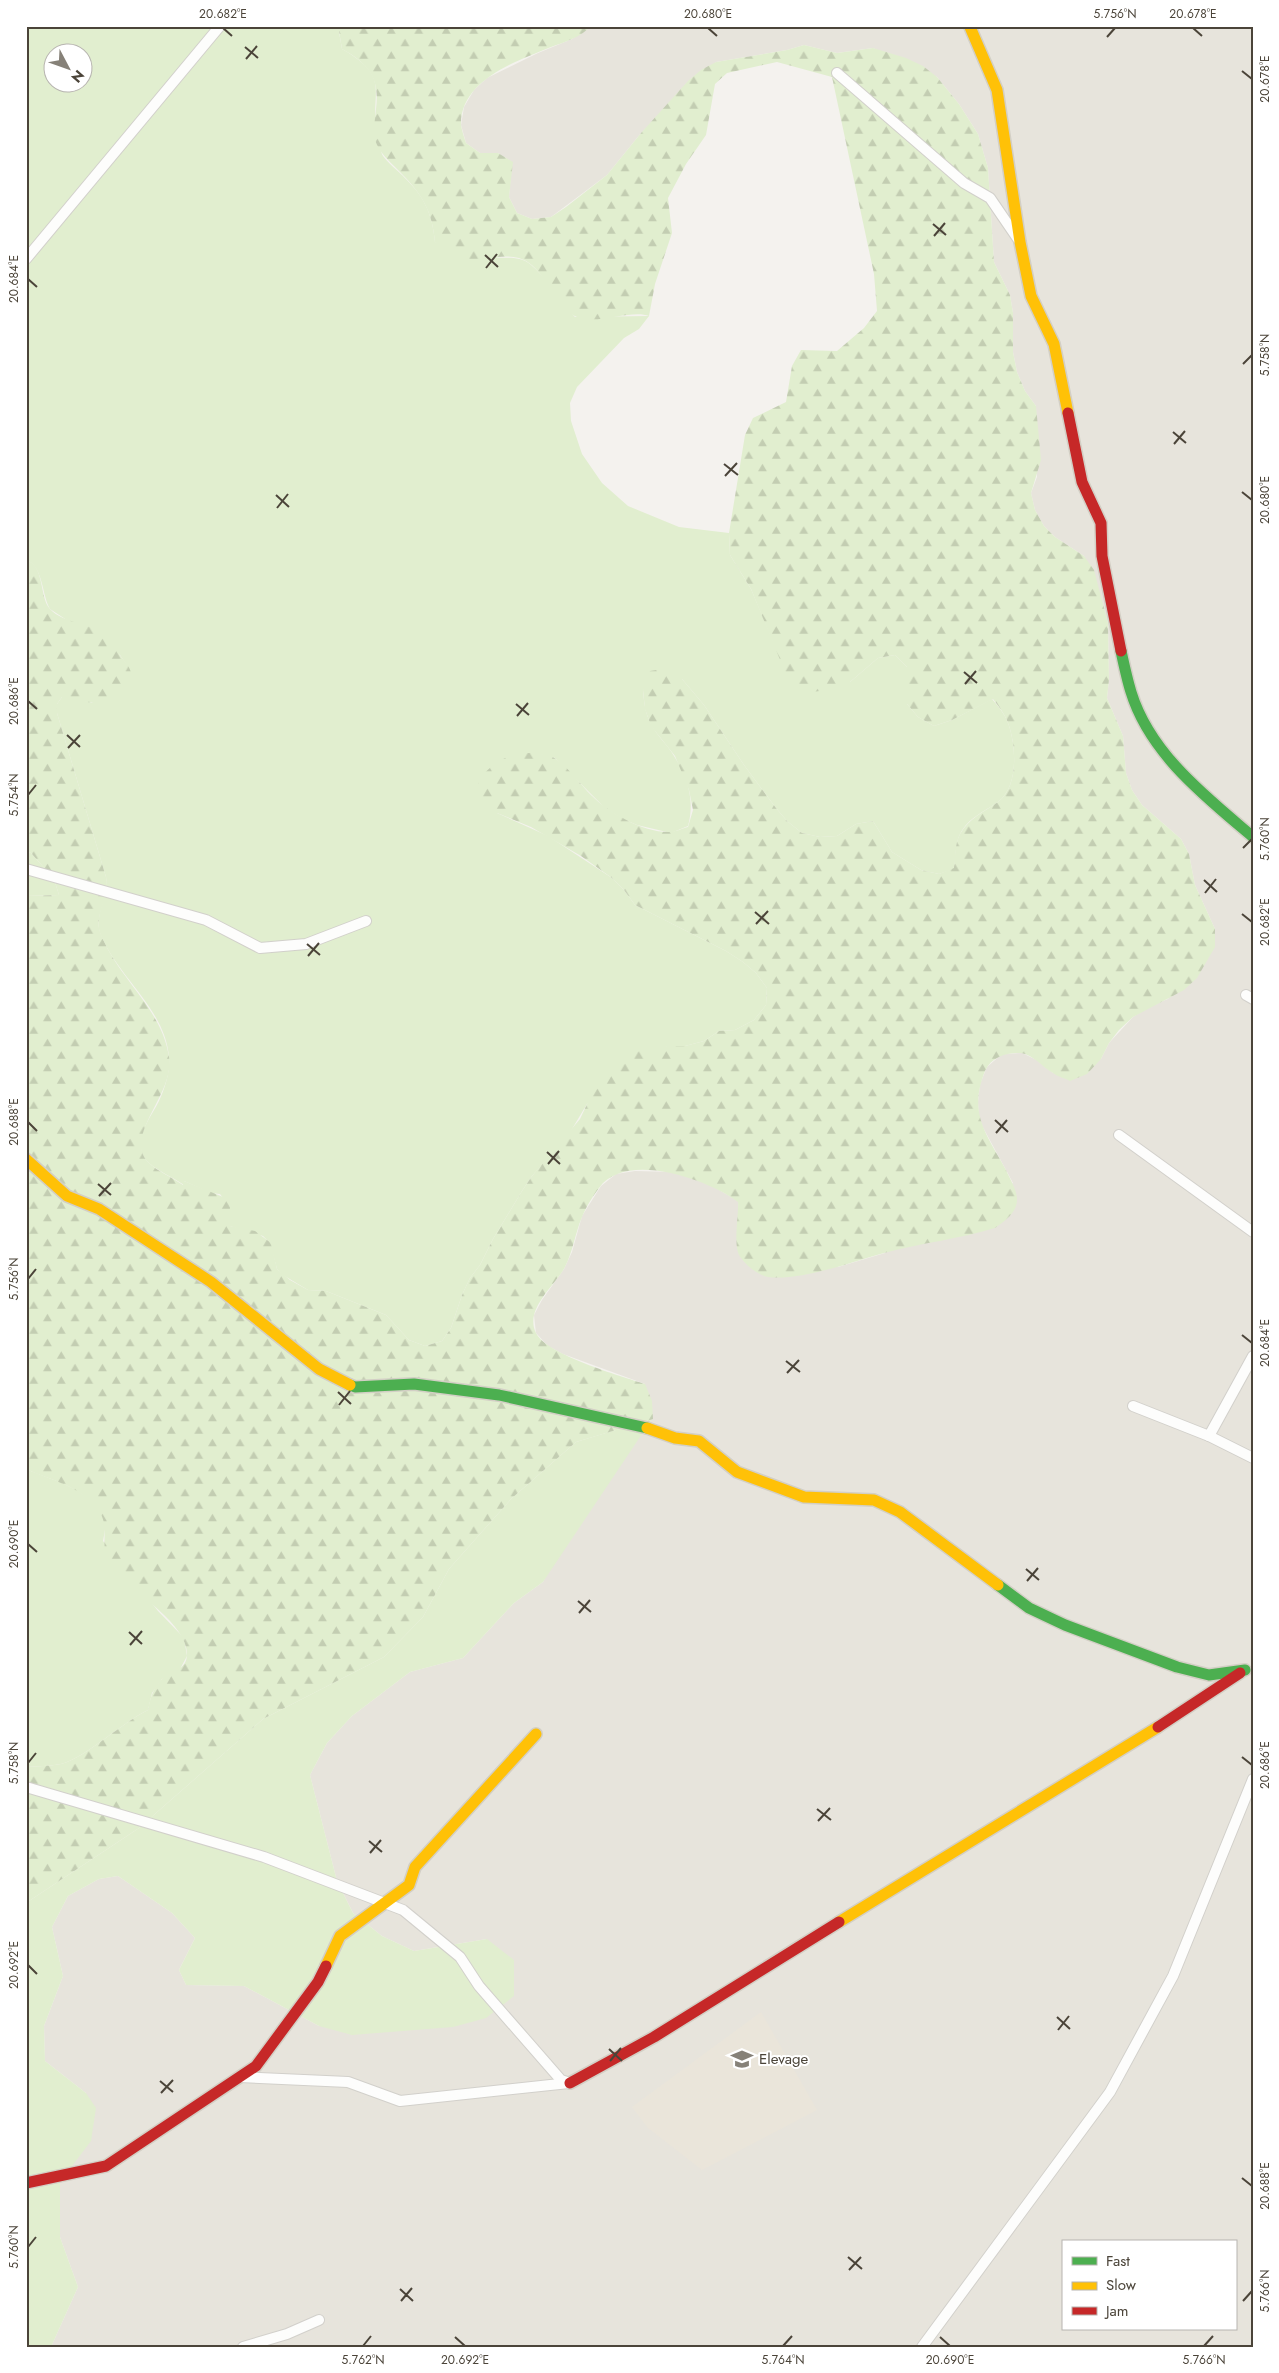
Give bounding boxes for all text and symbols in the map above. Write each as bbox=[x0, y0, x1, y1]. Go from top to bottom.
text: 20.682°E bbox=[199, 5, 247, 23]
text: 20.680°E bbox=[684, 5, 732, 23]
text: 5.756°N bbox=[1094, 5, 1136, 23]
text: 20.678°E bbox=[1169, 5, 1217, 23]
north arrow bbox=[42, 42, 92, 92]
text: 20.678°E bbox=[1256, 55, 1274, 103]
text: N bbox=[67, 66, 89, 87]
text: 20.684°E bbox=[5, 255, 23, 303]
text: 5.758°N bbox=[1256, 334, 1274, 376]
text: 20.680°E bbox=[1256, 476, 1274, 524]
text: 20.686°E bbox=[5, 677, 23, 725]
text: 5.754°N bbox=[5, 773, 23, 817]
text: 5.760°N bbox=[1256, 817, 1274, 861]
text: 20.682°E bbox=[1256, 898, 1274, 946]
text: 20.688°E bbox=[5, 1098, 23, 1146]
text: 5.756°N bbox=[5, 1258, 23, 1300]
text: 20.684°E bbox=[1256, 1319, 1274, 1367]
text: 20.690°E bbox=[5, 1520, 23, 1568]
text: 20.686°E bbox=[1256, 1741, 1274, 1789]
text: 5.758°N bbox=[5, 1742, 23, 1784]
text: 20.692°E bbox=[5, 1941, 23, 1989]
school or university icon: Elevage bbox=[729, 2046, 755, 2072]
place label: Elevage bbox=[759, 2048, 809, 2070]
text: 20.688°E bbox=[1256, 2162, 1274, 2210]
text: 5.760°N bbox=[5, 2225, 23, 2269]
legend bbox=[1062, 2240, 1236, 2330]
text: Fast bbox=[1106, 2250, 1130, 2272]
text: 5.766°N bbox=[1256, 2269, 1274, 2313]
text: Slow bbox=[1106, 2274, 1137, 2296]
text: Jam bbox=[1104, 2300, 1129, 2322]
text: 5.762°N bbox=[341, 2351, 385, 2369]
text: 20.692°E bbox=[441, 2351, 489, 2369]
text: 5.764°N bbox=[761, 2351, 805, 2369]
text: 20.690°E bbox=[926, 2351, 974, 2369]
text: 5.766°N bbox=[1182, 2351, 1226, 2369]

